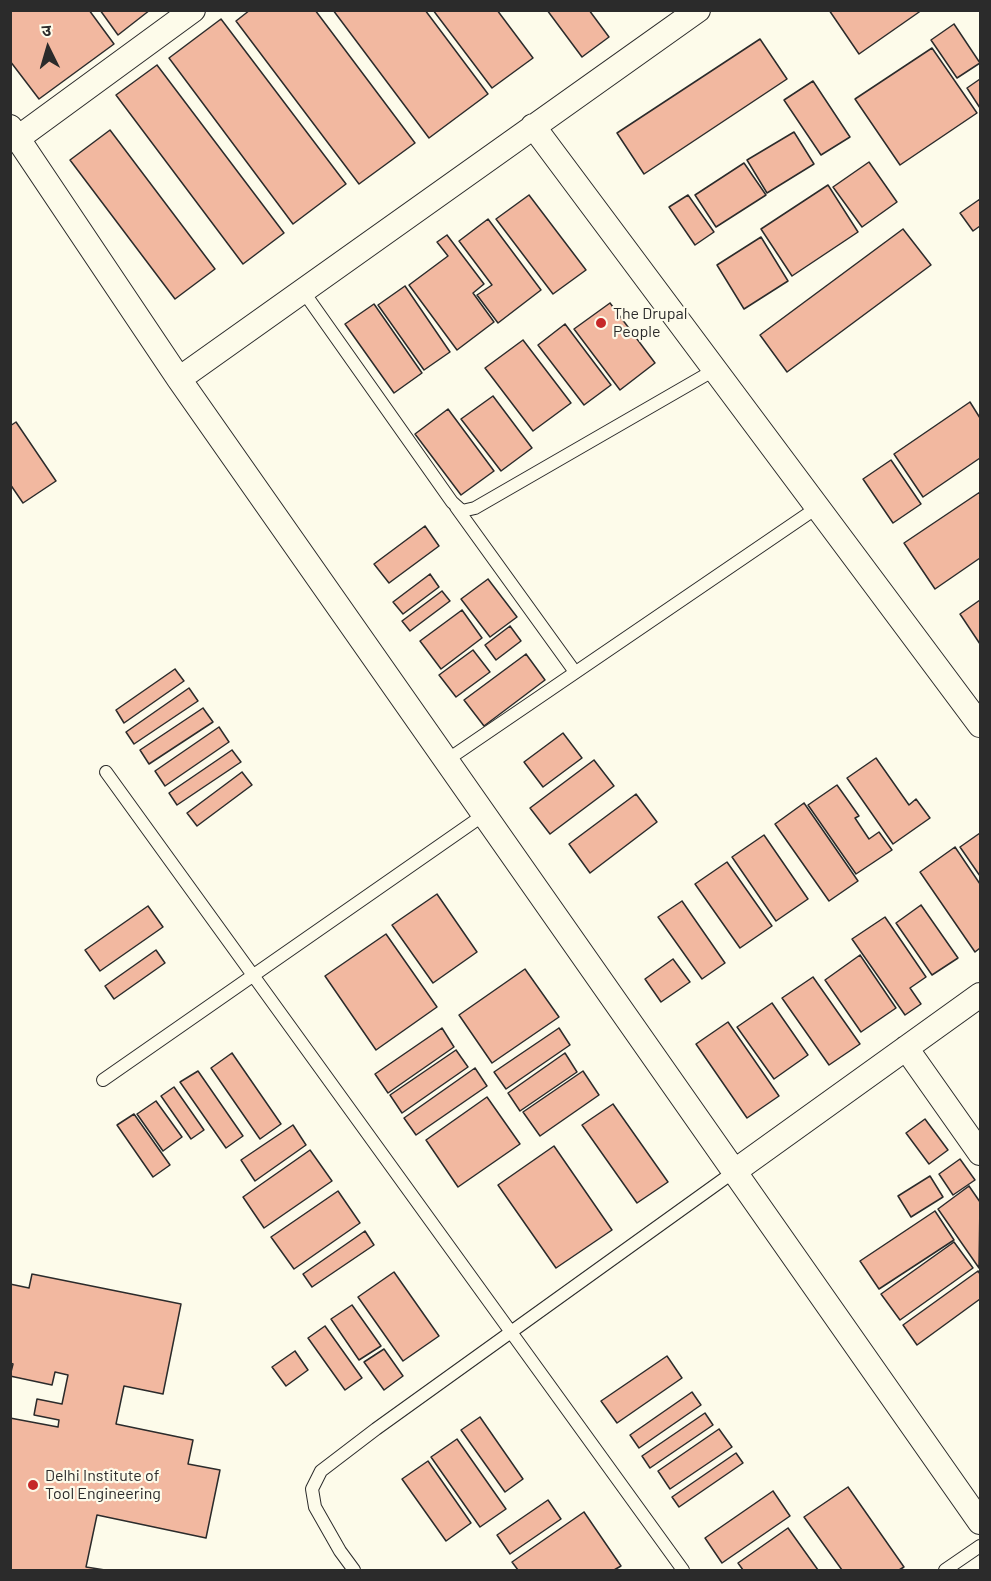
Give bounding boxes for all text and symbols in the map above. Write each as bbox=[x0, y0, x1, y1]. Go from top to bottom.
north arrow bbox=[18, 18, 78, 78]
text: उ bbox=[41, 20, 52, 39]
place label: The Drupal People bbox=[613, 304, 687, 342]
marker: The Drupal People bbox=[594, 316, 608, 330]
place label: Delhi Institute of Tool Engineering bbox=[45, 1466, 161, 1504]
marker: Delhi Institute of Tool Engineering bbox=[26, 1478, 40, 1492]

